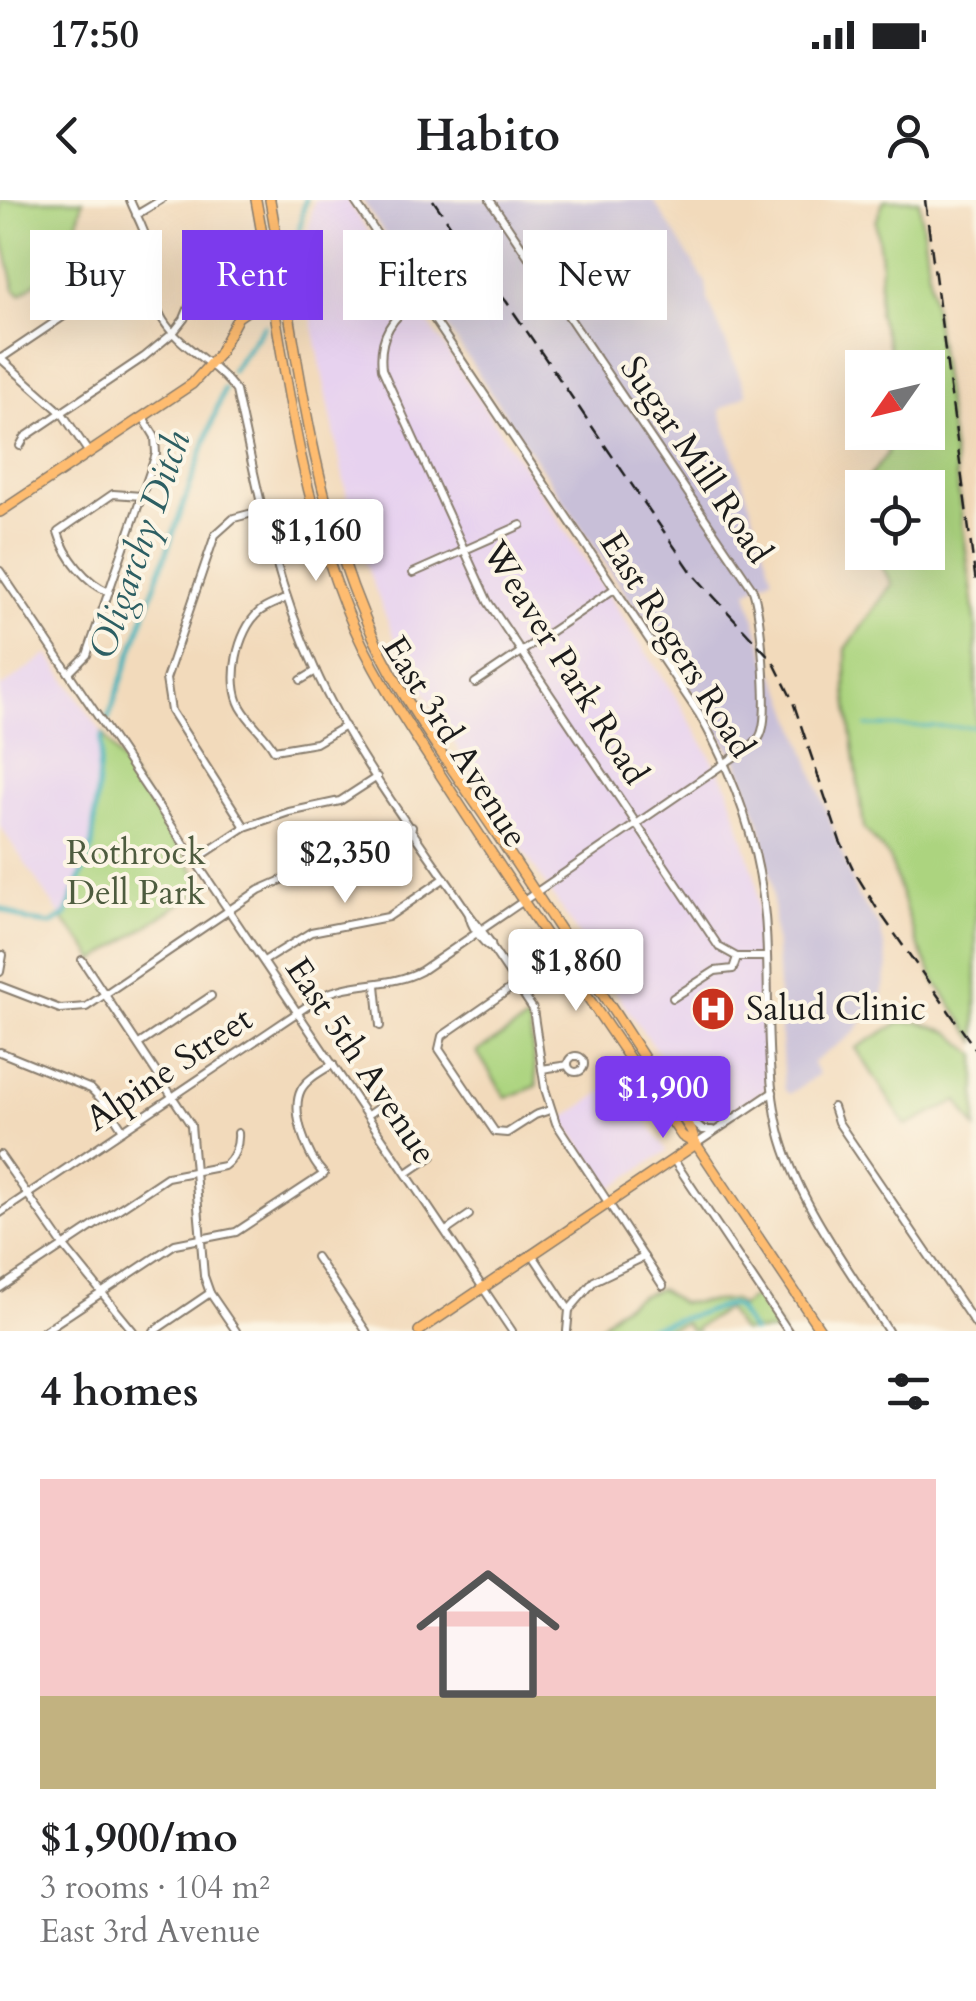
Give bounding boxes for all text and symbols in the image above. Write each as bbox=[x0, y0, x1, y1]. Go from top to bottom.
text: 17:50 bbox=[50, 9, 139, 61]
text: Habito bbox=[416, 105, 560, 166]
icon: back bbox=[40, 108, 95, 163]
icon: person bbox=[881, 108, 936, 163]
chip: Buy bbox=[30, 230, 162, 320]
chip: Rent bbox=[182, 230, 323, 320]
chip: Filters bbox=[343, 230, 503, 320]
chip: New bbox=[523, 230, 667, 320]
street label: Sugar Mill Road bbox=[609, 347, 783, 573]
north arrow bbox=[845, 350, 945, 450]
map controls bbox=[845, 350, 945, 570]
water label: Oligarchy Ditch bbox=[77, 424, 203, 666]
button: locate bbox=[845, 470, 945, 570]
pin: $1,160 bbox=[235, 499, 397, 584]
text: $1,160 bbox=[270, 509, 362, 553]
street label: East Rogers Road bbox=[588, 523, 766, 768]
street label: Weaver Park Road bbox=[470, 531, 659, 794]
street label: East 3rd Avenue bbox=[371, 627, 539, 857]
pin: $2,350 bbox=[264, 821, 426, 906]
park label: Rothrock Dell Park bbox=[66, 829, 206, 917]
text: $2,350 bbox=[299, 831, 391, 875]
pin: $1,860 bbox=[495, 929, 657, 1014]
text: $1,860 bbox=[530, 939, 622, 983]
street label: East 5th Avenue bbox=[274, 948, 448, 1174]
place label: Salud Clinic bbox=[746, 985, 926, 1033]
hospital icon: Salud Clinic bbox=[690, 986, 736, 1032]
street label: Alpine Street bbox=[76, 996, 262, 1142]
pin: $1,900 bbox=[582, 1056, 744, 1141]
text: $1,900 bbox=[617, 1066, 709, 1110]
text: 4 homes bbox=[40, 1363, 198, 1420]
icon: filters bbox=[881, 1364, 936, 1419]
icon: home bbox=[398, 1544, 578, 1724]
text: $1,900/mo bbox=[40, 1809, 238, 1866]
text: 3 rooms · 104 m² bbox=[40, 1866, 270, 1910]
text: East 3rd Avenue bbox=[40, 1910, 260, 1954]

